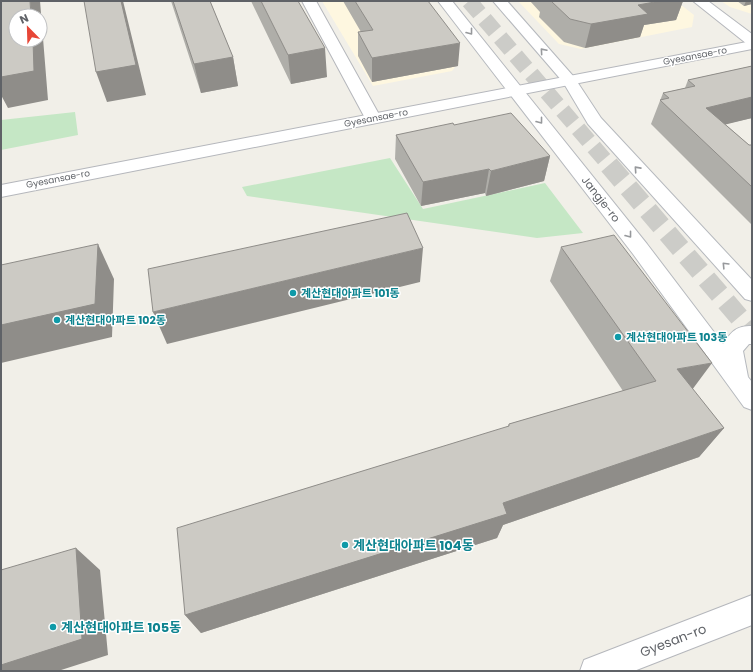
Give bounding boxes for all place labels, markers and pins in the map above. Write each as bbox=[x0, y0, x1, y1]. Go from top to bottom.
place label: 계산현대아파트 101동 bbox=[301, 285, 400, 301]
marker: 계산현대아파트 101동 bbox=[288, 288, 298, 298]
place label: 계산현대아파트 102동 bbox=[65, 312, 166, 328]
marker: 계산현대아파트 102동 bbox=[52, 315, 62, 325]
place label: 계산현대아파트 103동 bbox=[626, 329, 727, 345]
marker: 계산현대아파트 103동 bbox=[613, 332, 623, 342]
place label: 계산현대아파트 104동 bbox=[353, 536, 474, 555]
marker: 계산현대아파트 104동 bbox=[340, 540, 350, 550]
place label: 계산현대아파트 105동 bbox=[61, 618, 181, 637]
marker: 계산현대아파트 105동 bbox=[48, 622, 58, 632]

